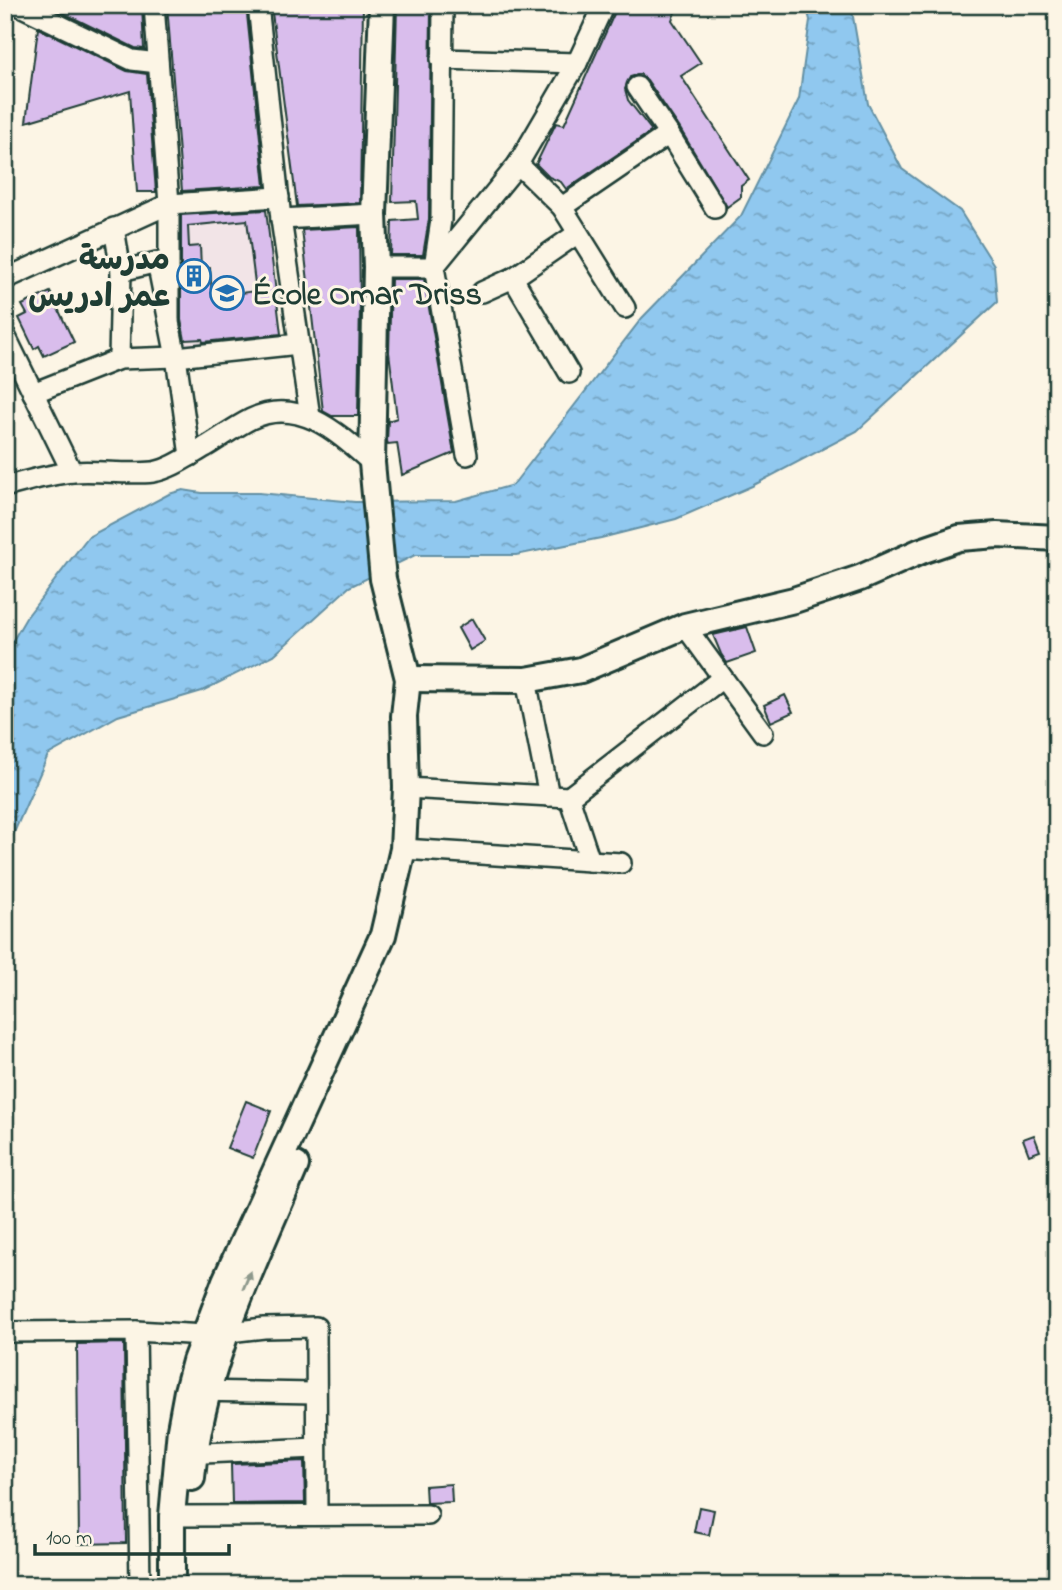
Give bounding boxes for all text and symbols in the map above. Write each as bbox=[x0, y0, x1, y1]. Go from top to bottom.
place label: مدرسة عمر ادريس bbox=[28, 238, 170, 322]
building icon: مدرسة عمر ادريس bbox=[175, 257, 213, 295]
place label: École Omar Driss bbox=[252, 273, 482, 320]
school or university icon: École Omar Driss bbox=[208, 274, 246, 312]
one-way arrow bbox=[241, 1270, 253, 1290]
scale bar bbox=[35, 1513, 229, 1557]
text: 100 m bbox=[46, 1524, 92, 1554]

